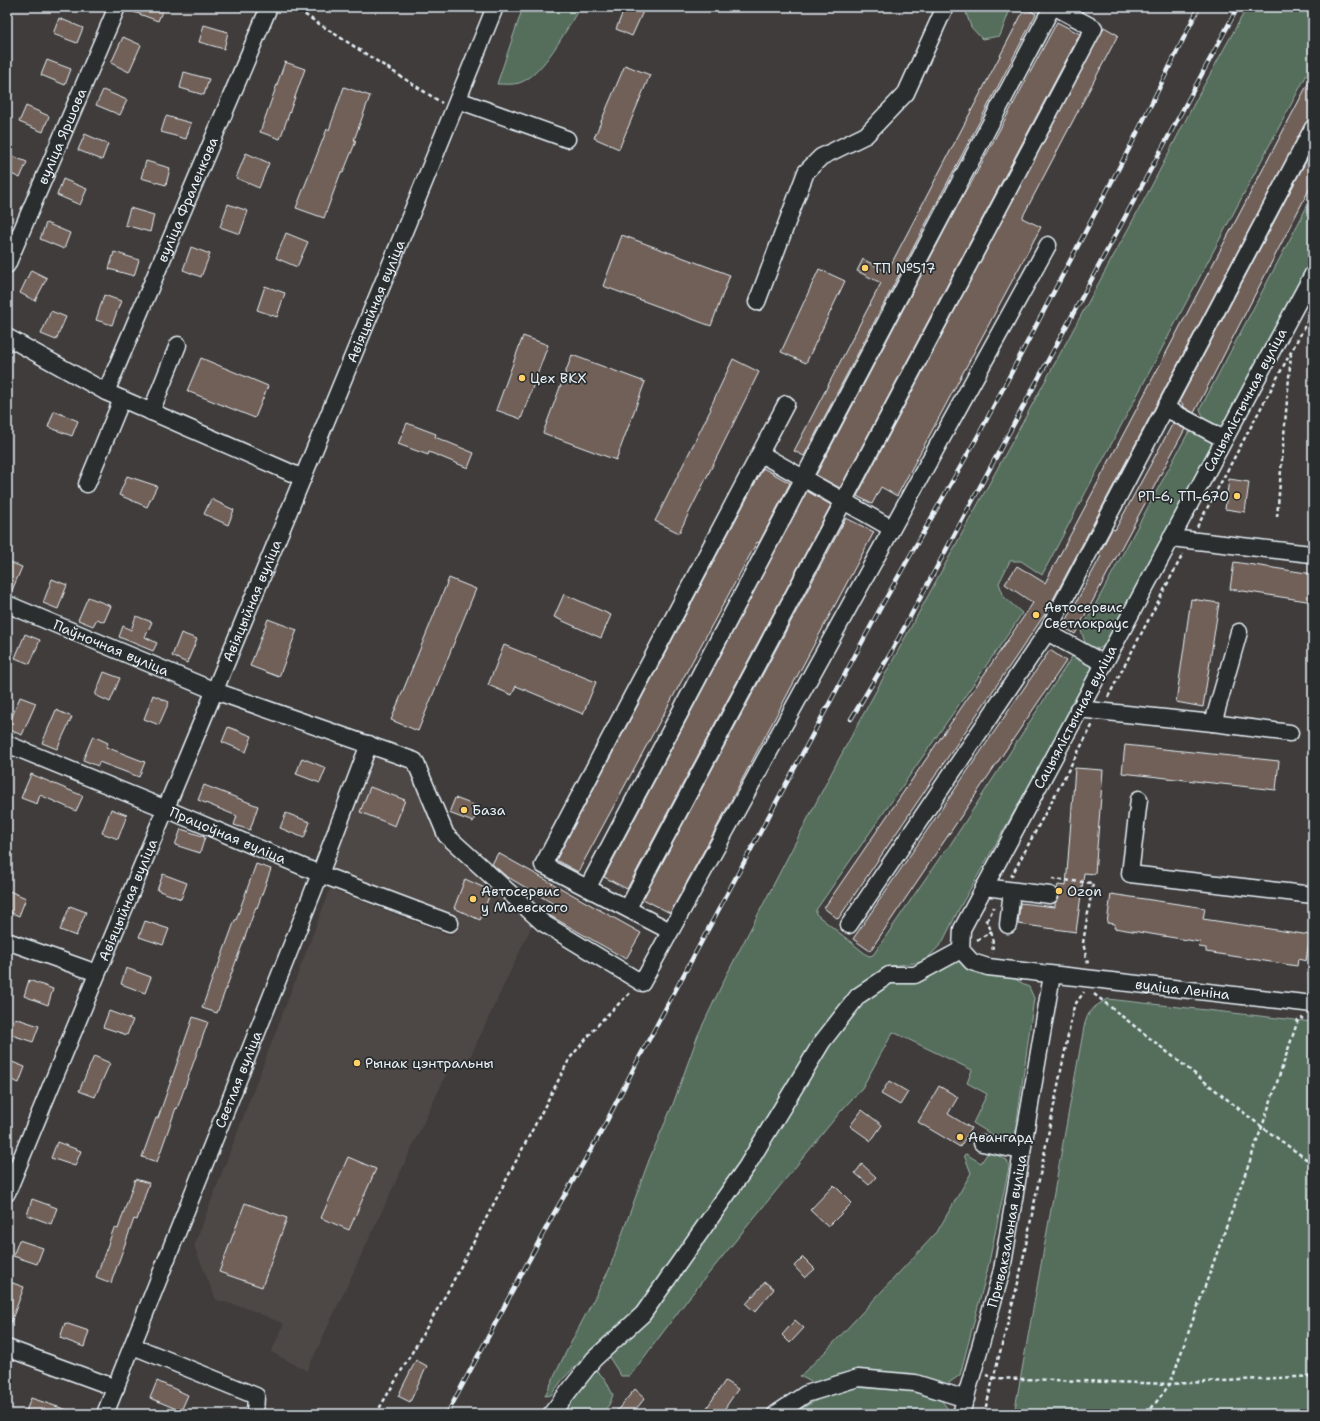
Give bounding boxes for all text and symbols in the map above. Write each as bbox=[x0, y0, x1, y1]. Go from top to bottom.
street label: вуліца Яршова bbox=[33, 85, 90, 187]
street label: вуліца Фраленкова bbox=[153, 134, 222, 265]
street label: Авіяцыйная вуліца bbox=[342, 237, 409, 365]
place label: ТП №517 bbox=[873, 259, 936, 277]
marker: ТП №517 bbox=[860, 263, 870, 273]
street label: Сацыялістычная вуліца bbox=[1199, 325, 1291, 475]
place label: Цех ВКХ bbox=[530, 369, 587, 387]
marker: Цех ВКХ bbox=[517, 373, 527, 383]
place label: РП-6, ТП-670 bbox=[1138, 487, 1229, 505]
marker: РП-6, ТП-670 bbox=[1232, 491, 1242, 501]
street label: Авіяцыйная вуліца bbox=[219, 536, 285, 665]
place label: Автосервис Светлокраус bbox=[1044, 598, 1129, 632]
marker: Автосервис Светлокраус bbox=[1031, 610, 1041, 620]
street label: Паўночная вуліца bbox=[51, 615, 172, 680]
street label: Сацыялістычная вуліца bbox=[1029, 642, 1121, 792]
place label: База bbox=[472, 801, 506, 819]
street label: Працоўная вуліца bbox=[167, 803, 289, 868]
marker: База bbox=[459, 805, 469, 815]
street label: Авіяцыйная вуліца bbox=[94, 836, 161, 964]
place label: Автосервис у Маевского bbox=[481, 882, 568, 916]
place label: Ozon bbox=[1067, 882, 1102, 900]
marker: Ozon bbox=[1054, 886, 1064, 896]
marker: Автосервис у Маевского bbox=[468, 894, 478, 904]
street label: вуліца Леніна bbox=[1134, 975, 1231, 1004]
street label: Светлая вуліца bbox=[211, 1028, 266, 1131]
place label: Рынак цэнтральны bbox=[365, 1054, 494, 1072]
marker: Рынак цэнтральны bbox=[352, 1058, 362, 1068]
place label: Авангард bbox=[968, 1128, 1033, 1146]
marker: Авангард bbox=[955, 1132, 965, 1142]
street label: Прывакзальная вуліца bbox=[983, 1153, 1030, 1309]

